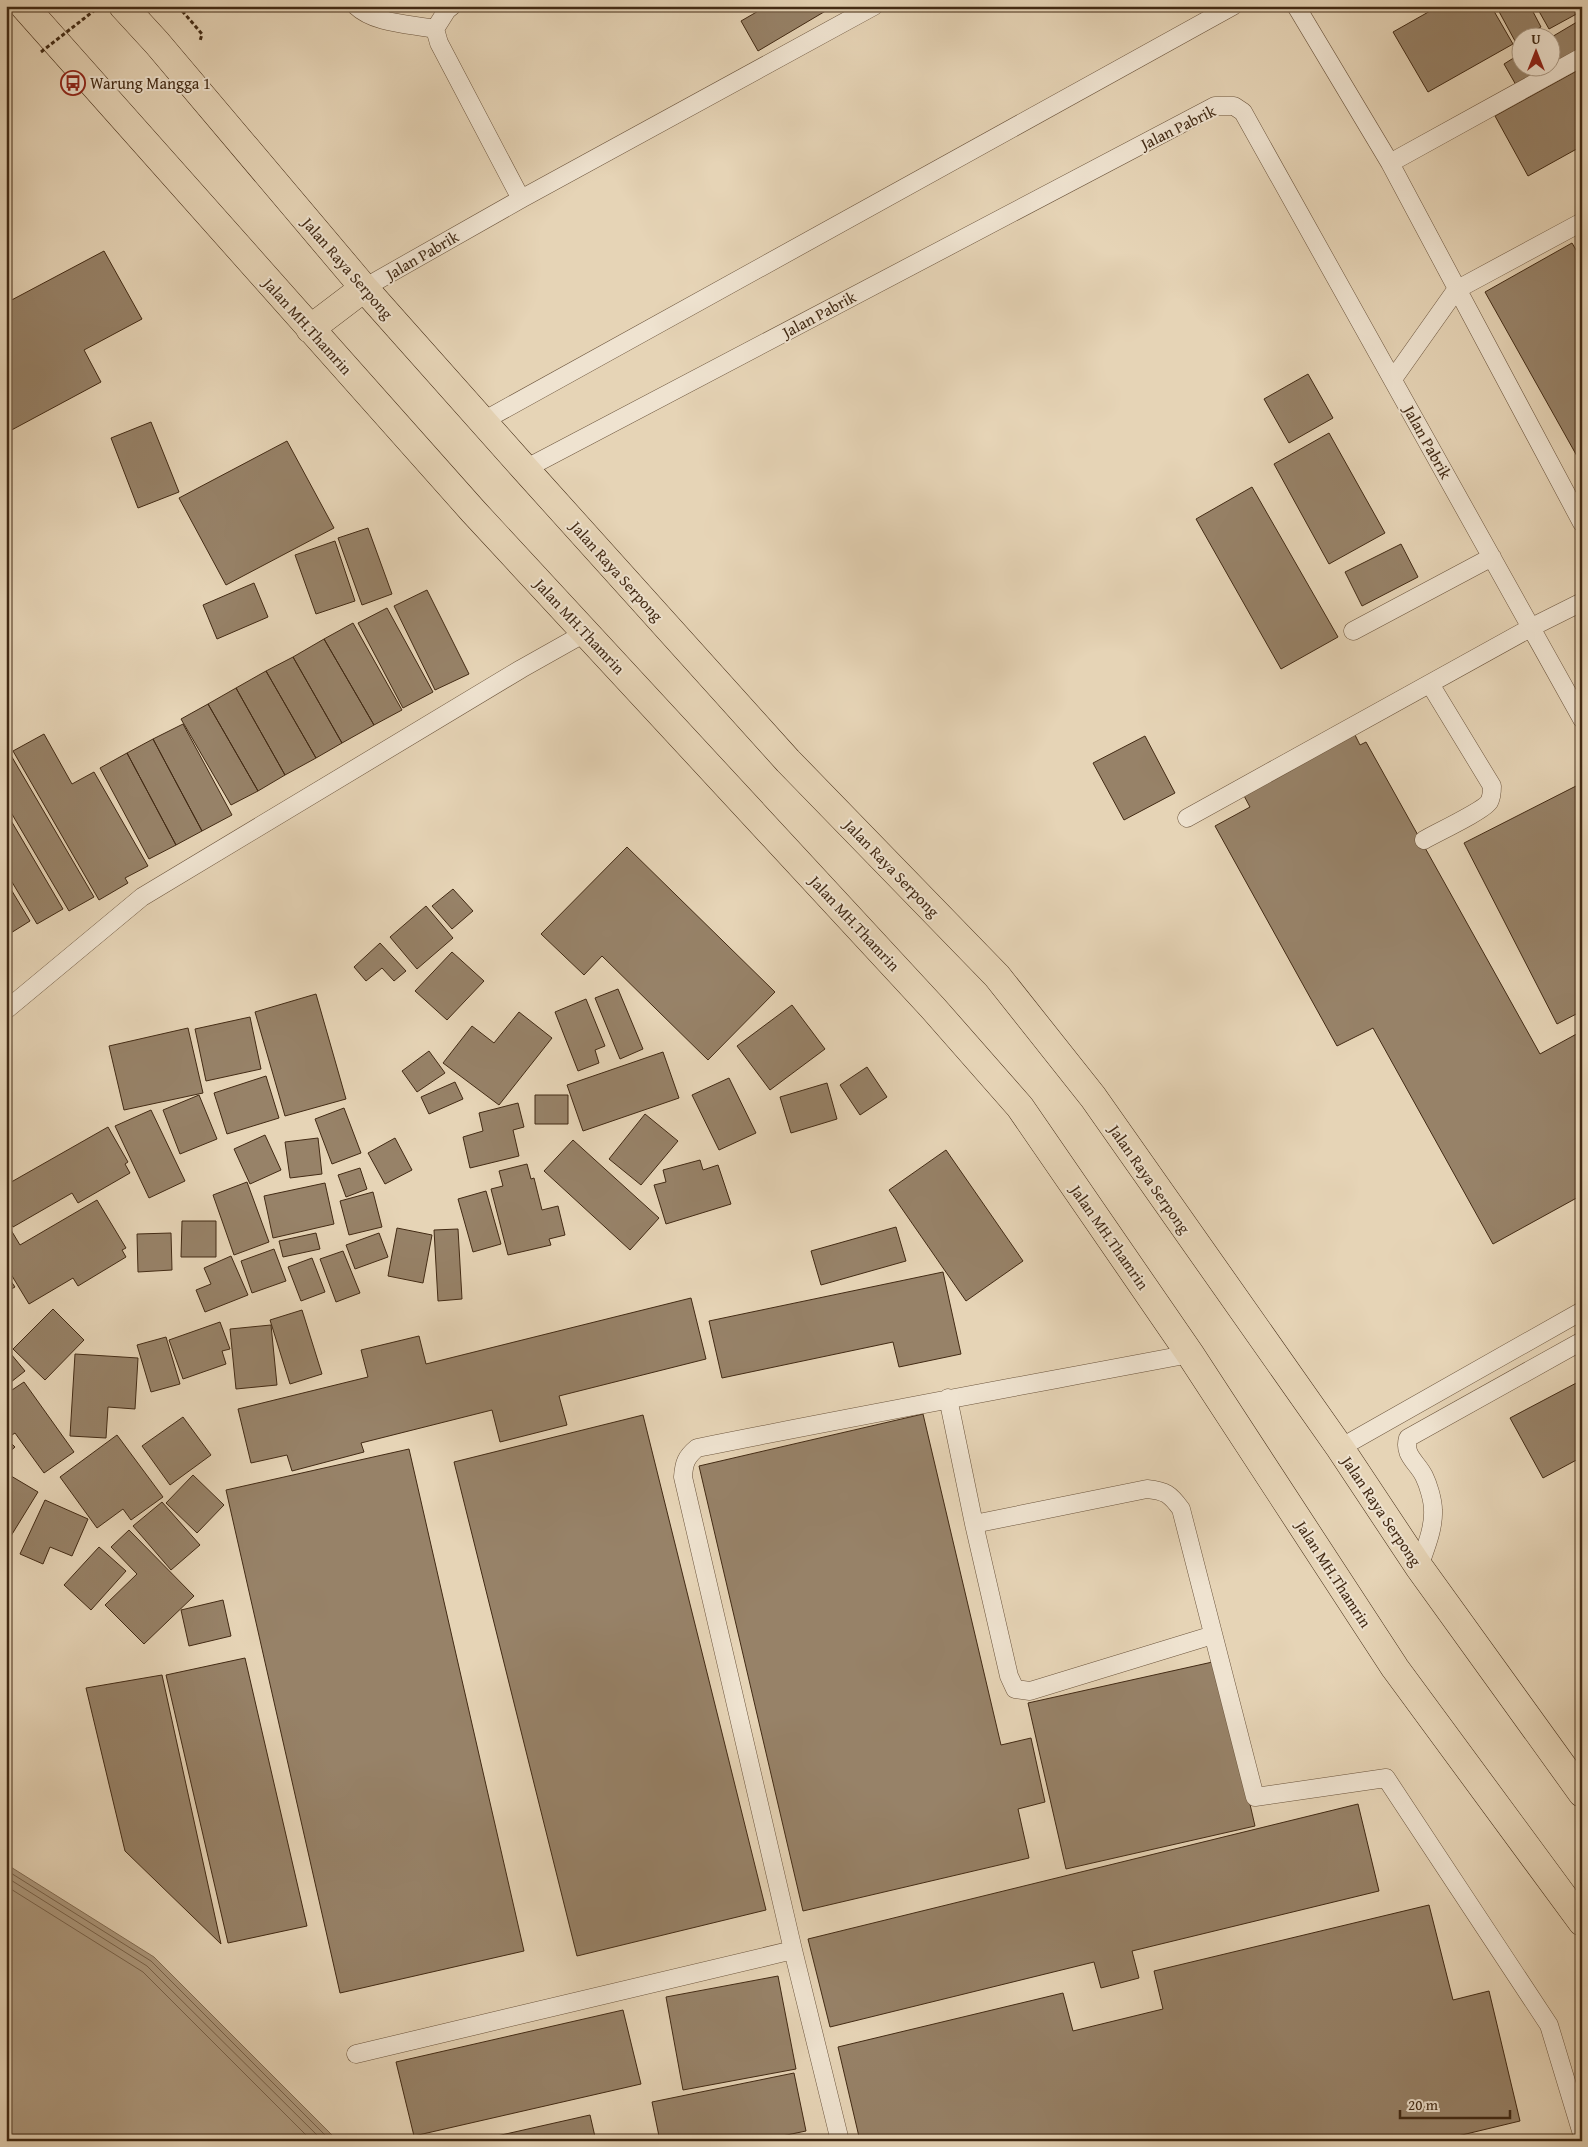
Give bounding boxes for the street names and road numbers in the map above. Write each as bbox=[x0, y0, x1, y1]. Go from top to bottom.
street label: Jalan Pabrik bbox=[1135, 98, 1220, 156]
street label: Jalan Raya Serpong bbox=[296, 210, 399, 324]
street label: Jalan Pabrik bbox=[379, 224, 464, 287]
street label: Jalan MH.Thamrin bbox=[256, 271, 358, 380]
street label: Jalan Pabrik bbox=[776, 284, 861, 345]
street label: Jalan Pabrik bbox=[1397, 399, 1459, 484]
street label: Jalan Raya Serpong bbox=[564, 514, 669, 627]
street label: Jalan MH.Thamrin bbox=[528, 571, 631, 679]
street label: Jalan Raya Serpong bbox=[837, 812, 945, 923]
street label: Jalan MH.Thamrin bbox=[803, 868, 906, 976]
street label: Jalan Raya Serpong bbox=[1102, 1118, 1197, 1239]
street label: Jalan MH.Thamrin bbox=[1064, 1178, 1155, 1294]
street label: Jalan Raya Serpong bbox=[1335, 1449, 1428, 1571]
street label: Jalan MH.Thamrin bbox=[1289, 1514, 1378, 1632]

